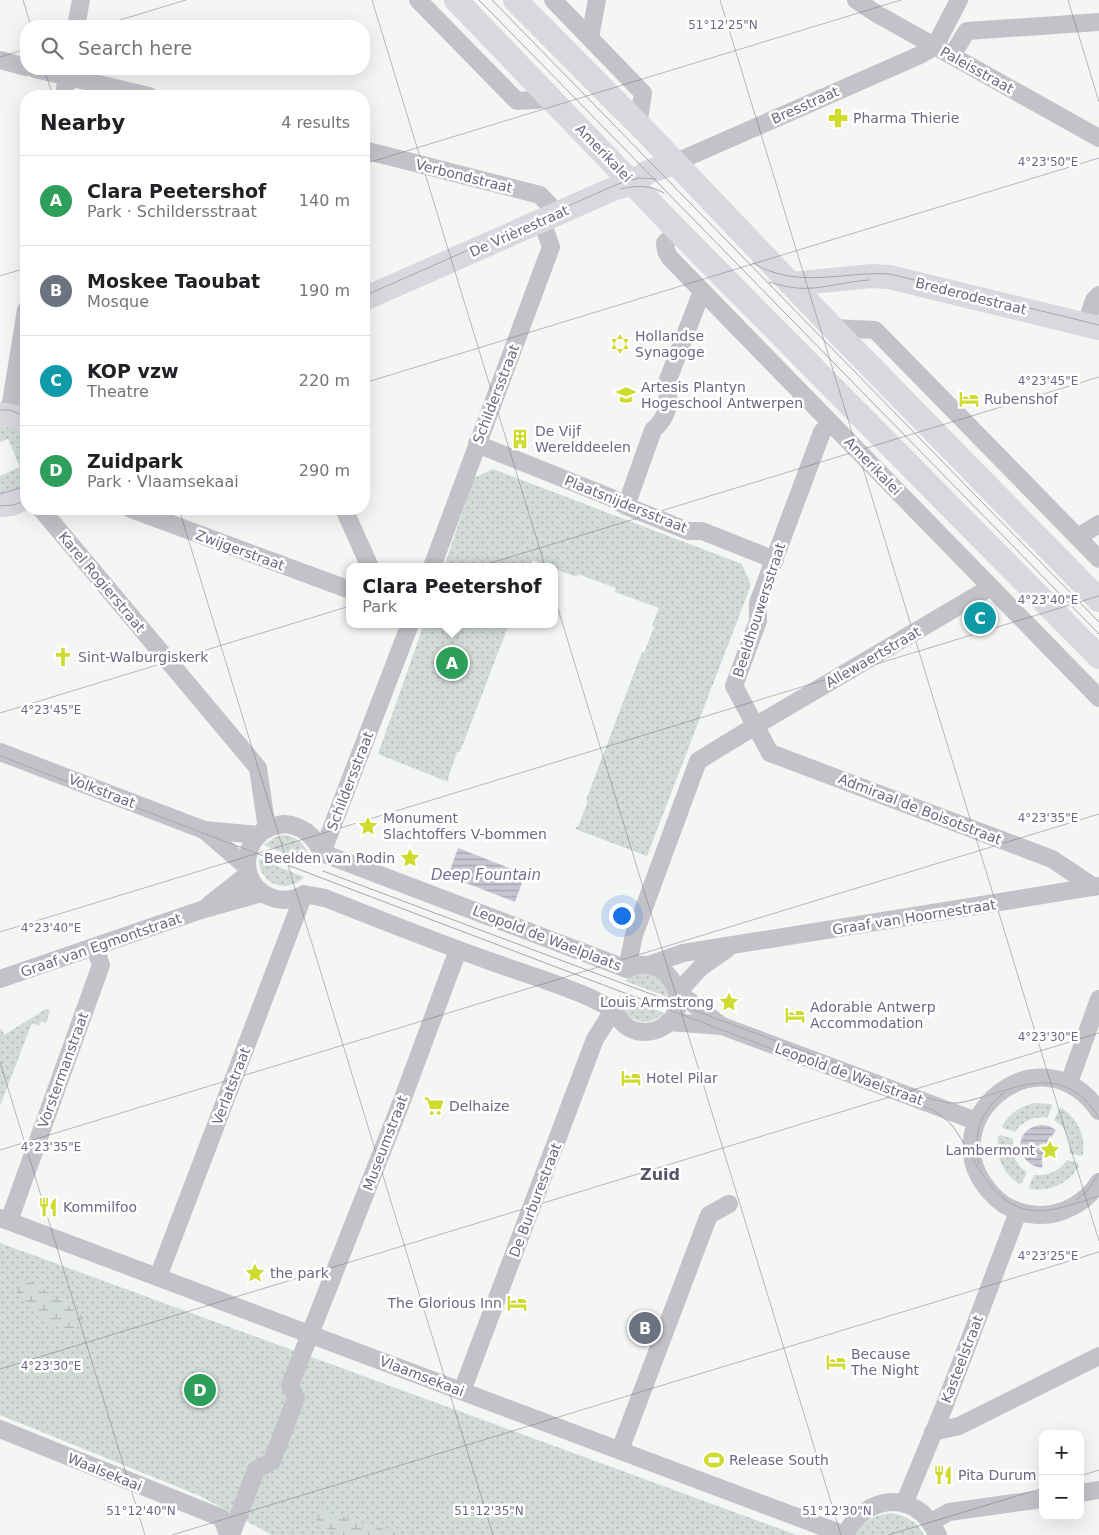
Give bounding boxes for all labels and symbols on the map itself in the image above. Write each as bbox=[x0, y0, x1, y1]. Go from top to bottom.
text: 51°12'25"N bbox=[688, 18, 758, 32]
street label: Paleisstraat bbox=[938, 43, 1017, 97]
street label: Bresstraat bbox=[769, 83, 842, 127]
pharmacy icon: Pharma Thierie bbox=[827, 107, 849, 129]
place label: Pharma Thierie bbox=[853, 110, 959, 126]
street label: Amerikalei bbox=[572, 121, 636, 185]
text: 4°23'50"E bbox=[1018, 155, 1078, 169]
street label: Verbondstraat bbox=[414, 156, 515, 196]
street label: De Vrièrestraat bbox=[467, 202, 572, 260]
street label: Brederodestraat bbox=[914, 274, 1029, 318]
place label: Hollandse Synagoge bbox=[635, 328, 705, 360]
synagogue icon: Hollandse Synagoge bbox=[609, 333, 631, 355]
street label: Schildersstraat bbox=[470, 342, 522, 446]
text: 4°23'45"E bbox=[1018, 374, 1078, 388]
place label: Artesis Plantyn Hogeschool Antwerpen bbox=[641, 379, 803, 411]
school or university icon: Artesis Plantyn Hogeschool Antwerpen bbox=[615, 384, 637, 406]
hotel icon: Rubenshof bbox=[958, 388, 980, 410]
place label: Rubenshof bbox=[984, 391, 1059, 407]
place label: De Vijf Werelddeelen bbox=[535, 423, 631, 455]
building icon: De Vijf Werelddeelen bbox=[509, 428, 531, 450]
street label: Amerikalei bbox=[841, 434, 905, 498]
street label: Plaatsnijdersstraat bbox=[562, 472, 690, 536]
street label: Zwijgerstraat bbox=[193, 527, 287, 574]
street label: Karel Rogierstraat bbox=[55, 529, 149, 636]
street label: Beeldhouwersstraat bbox=[730, 540, 788, 679]
text: 4°23'40"E bbox=[1018, 593, 1078, 607]
pin: C bbox=[964, 599, 996, 637]
street label: Allewaertstraat bbox=[823, 623, 924, 691]
pin: A bbox=[436, 644, 468, 682]
church icon: Sint-Walburgiskerk bbox=[52, 646, 74, 668]
place label: Sint-Walburgiskerk bbox=[78, 649, 209, 665]
text: 4°23'45"E bbox=[21, 703, 81, 717]
street label: Schildersstraat bbox=[324, 729, 376, 833]
street label: Admiraal de Boisotstraat bbox=[836, 770, 1004, 848]
street label: Volkstraat bbox=[66, 771, 138, 811]
place label: Monument Slachtoffers V-bommen bbox=[383, 810, 547, 842]
text: 4°23'35"E bbox=[1018, 811, 1078, 825]
place icon: Monument Slachtoffers V-bommen bbox=[357, 815, 379, 837]
place icon: Beelden van Rodin bbox=[399, 847, 421, 869]
place label: Beelden van Rodin bbox=[264, 850, 395, 866]
water label: Deep Fountain bbox=[431, 866, 541, 884]
street label: Graaf van Hoornestraat bbox=[831, 896, 997, 938]
street label: Leopold de Waelplaats bbox=[470, 902, 624, 974]
your location bbox=[609, 903, 635, 929]
street label: Graaf van Egmontstraat bbox=[19, 910, 184, 980]
text: 4°23'40"E bbox=[21, 921, 81, 935]
place icon: Louis Armstrong bbox=[718, 991, 740, 1013]
place label: Louis Armstrong bbox=[600, 994, 714, 1010]
place label: Adorable Antwerp Accommodation bbox=[810, 999, 936, 1031]
hotel icon: Adorable Antwerp Accommodation bbox=[784, 1004, 806, 1026]
street label: Vorstermanstraat bbox=[35, 1009, 92, 1130]
text: 4°23'30"E bbox=[1018, 1030, 1078, 1044]
street label: Leopold de Waelstraat bbox=[773, 1040, 926, 1108]
street label: Verlatstraat bbox=[209, 1044, 253, 1127]
hotel icon: Hotel Pilar bbox=[620, 1067, 642, 1089]
place label: Hotel Pilar bbox=[646, 1070, 718, 1086]
street label: Museumstraat bbox=[360, 1093, 411, 1193]
supermarket icon: Delhaize bbox=[423, 1095, 445, 1117]
place label: Delhaize bbox=[449, 1098, 510, 1114]
place icon: Lambermont bbox=[1039, 1139, 1061, 1161]
text: 4°23'35"E bbox=[21, 1140, 81, 1154]
street label: De Burburestraat bbox=[506, 1140, 564, 1259]
place label: Lambermont bbox=[945, 1142, 1036, 1158]
district label: Zuid bbox=[640, 1165, 680, 1184]
restaurant icon: Kommilfoo bbox=[37, 1196, 59, 1218]
place label: Kommilfoo bbox=[63, 1199, 137, 1215]
text: 4°23'25"E bbox=[1018, 1249, 1078, 1263]
place icon: the park bbox=[244, 1262, 266, 1284]
place label: the park bbox=[270, 1265, 330, 1281]
hotel icon: The Glorious Inn bbox=[506, 1292, 528, 1314]
place label: The Glorious Inn bbox=[387, 1295, 502, 1311]
pin: B bbox=[629, 1309, 661, 1347]
street label: Kasteelstraat bbox=[938, 1312, 986, 1405]
place label: Because The Night bbox=[850, 1346, 920, 1378]
hotel icon: Because The Night bbox=[825, 1351, 847, 1373]
street label: Vlaamsekaai bbox=[378, 1353, 466, 1399]
text: 4°23'30"E bbox=[21, 1359, 81, 1373]
pin: D bbox=[184, 1371, 216, 1409]
sports icon: Release South bbox=[703, 1449, 725, 1471]
street label: Waalsekaai bbox=[65, 1450, 145, 1494]
place label: Release South bbox=[729, 1452, 829, 1468]
restaurant icon: Pita Durum bbox=[932, 1464, 954, 1486]
place label: Pita Durum bbox=[958, 1467, 1036, 1483]
text: 51°12'40"N bbox=[106, 1504, 176, 1518]
text: 51°12'35"N bbox=[454, 1504, 524, 1518]
text: 51°12'30"N bbox=[802, 1504, 872, 1518]

